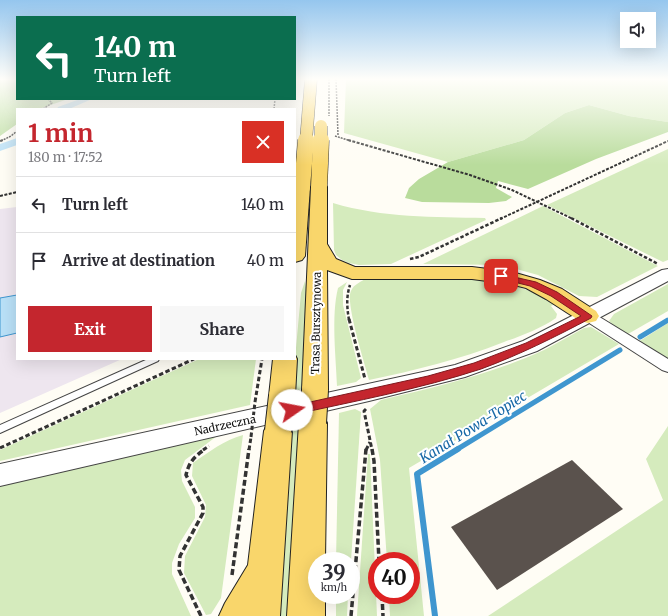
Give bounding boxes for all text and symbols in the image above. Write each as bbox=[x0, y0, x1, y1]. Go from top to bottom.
map controls bbox=[620, 12, 656, 48]
button: sound bbox=[620, 12, 656, 48]
text: 140 m bbox=[94, 29, 176, 65]
icon: left bbox=[28, 32, 80, 84]
text: Turn left bbox=[94, 64, 171, 87]
text: 1 min bbox=[28, 118, 93, 149]
button: close bbox=[242, 121, 284, 163]
text: 180 m · 17:52 bbox=[28, 149, 103, 166]
icon: left bbox=[28, 194, 50, 216]
text: Turn left bbox=[62, 195, 128, 214]
text: 140 m bbox=[241, 195, 284, 214]
icon: arrive bbox=[28, 250, 50, 272]
text: Arrive at destination bbox=[62, 251, 215, 270]
text: 40 m bbox=[247, 251, 284, 270]
pin bbox=[484, 259, 518, 293]
icon: arrive bbox=[490, 265, 512, 287]
street label: Trasa Bursztynowa bbox=[308, 272, 324, 374]
button: Exit bbox=[28, 306, 152, 352]
button: Share bbox=[160, 306, 284, 352]
water label: Kanał Powa-Topiec bbox=[415, 387, 530, 468]
position arrow bbox=[271, 389, 313, 431]
street label: Nadrzeczna bbox=[193, 412, 257, 438]
speed limit sign: 40 bbox=[368, 552, 420, 604]
text: 39 bbox=[322, 560, 346, 585]
text: km/h bbox=[321, 581, 347, 594]

